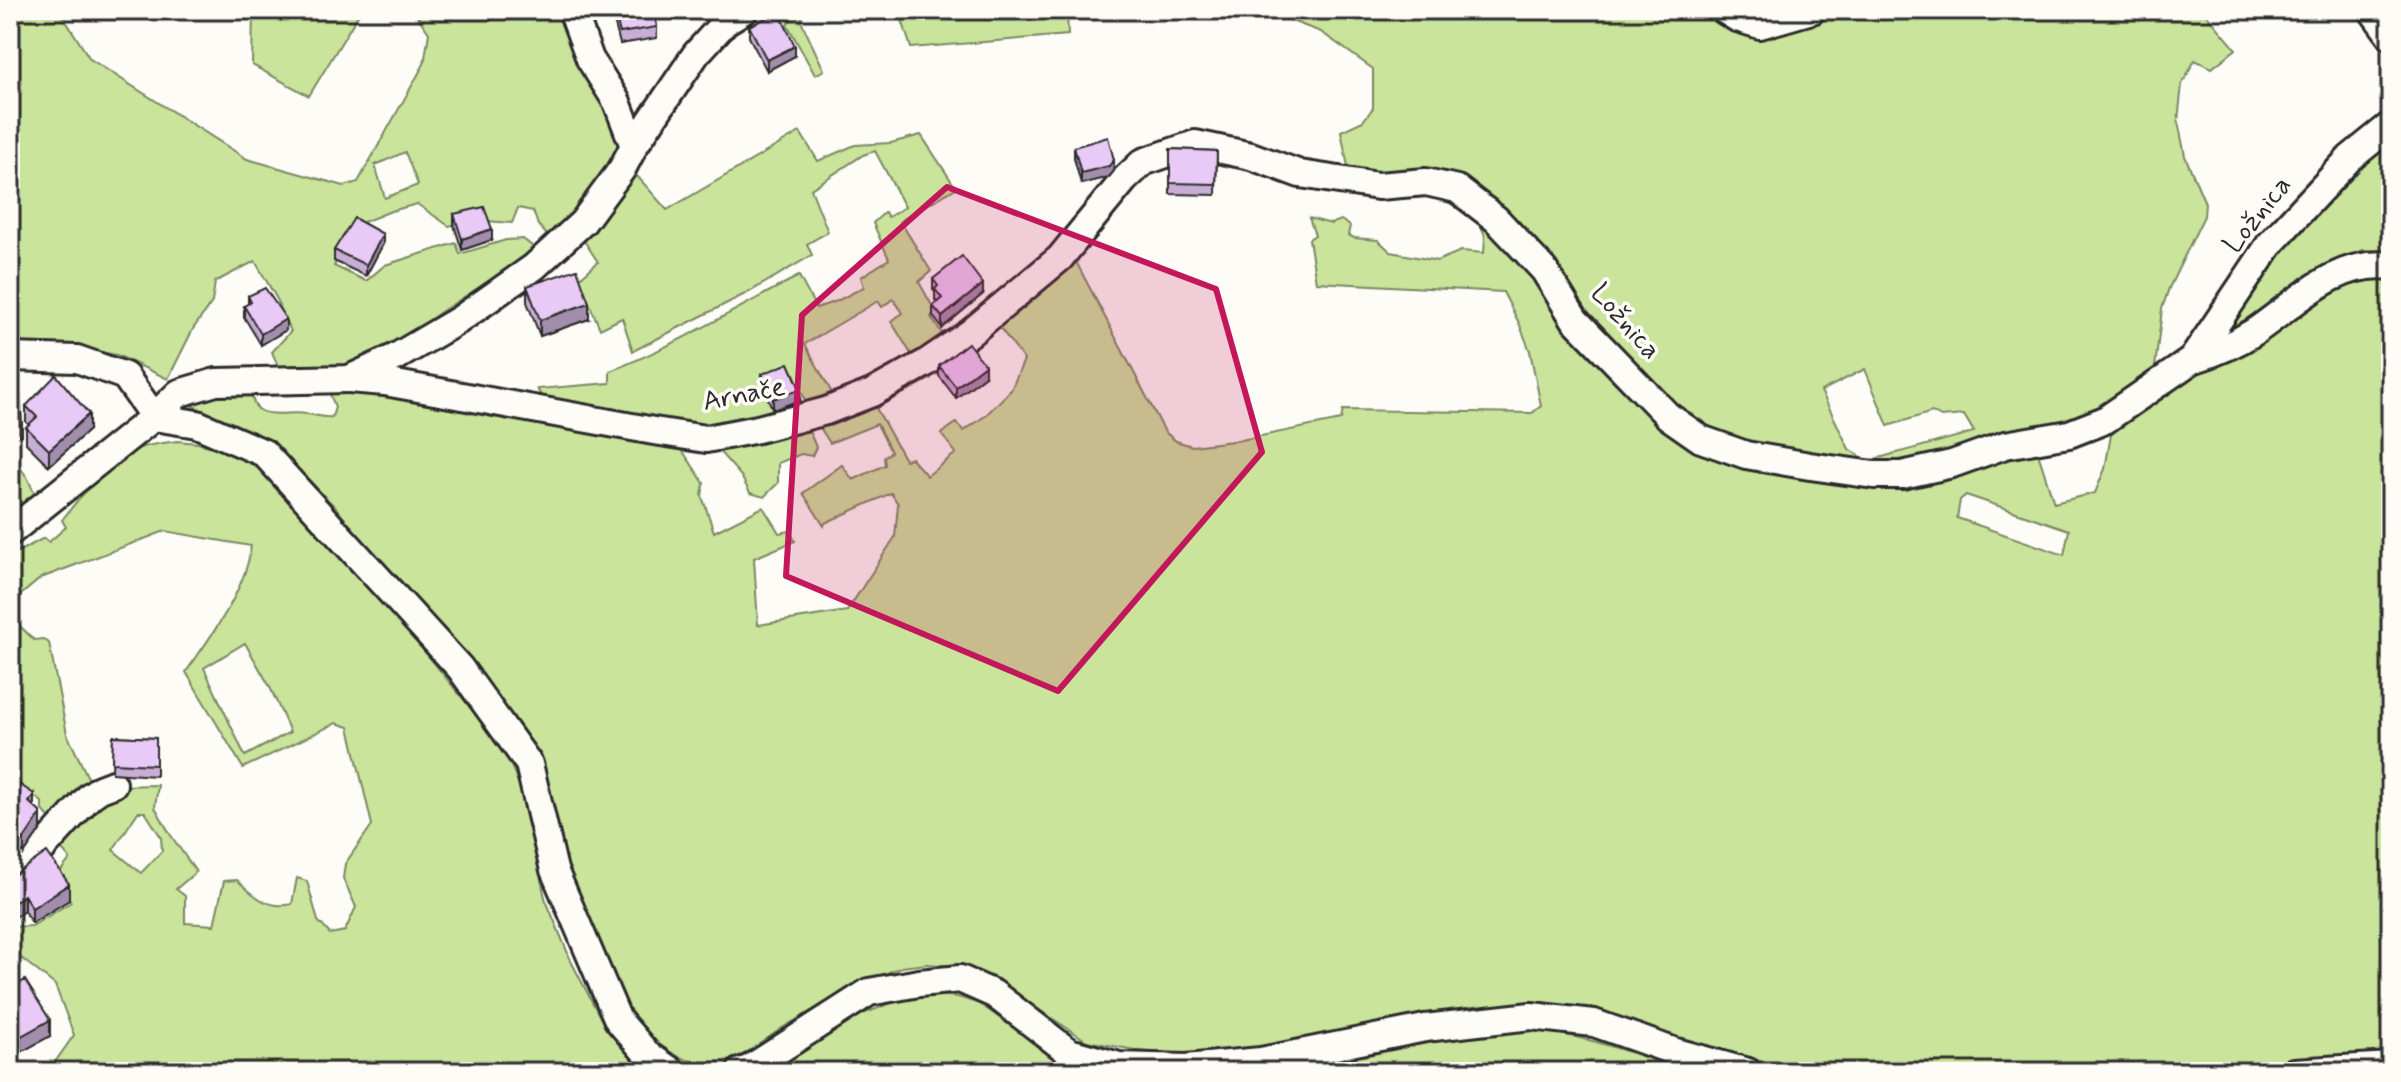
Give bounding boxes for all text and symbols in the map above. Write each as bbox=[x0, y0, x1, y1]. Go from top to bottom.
street label: Ložnica bbox=[2215, 168, 2301, 262]
street label: Ložnica bbox=[1581, 276, 1669, 368]
street label: Arnače bbox=[700, 369, 788, 421]

